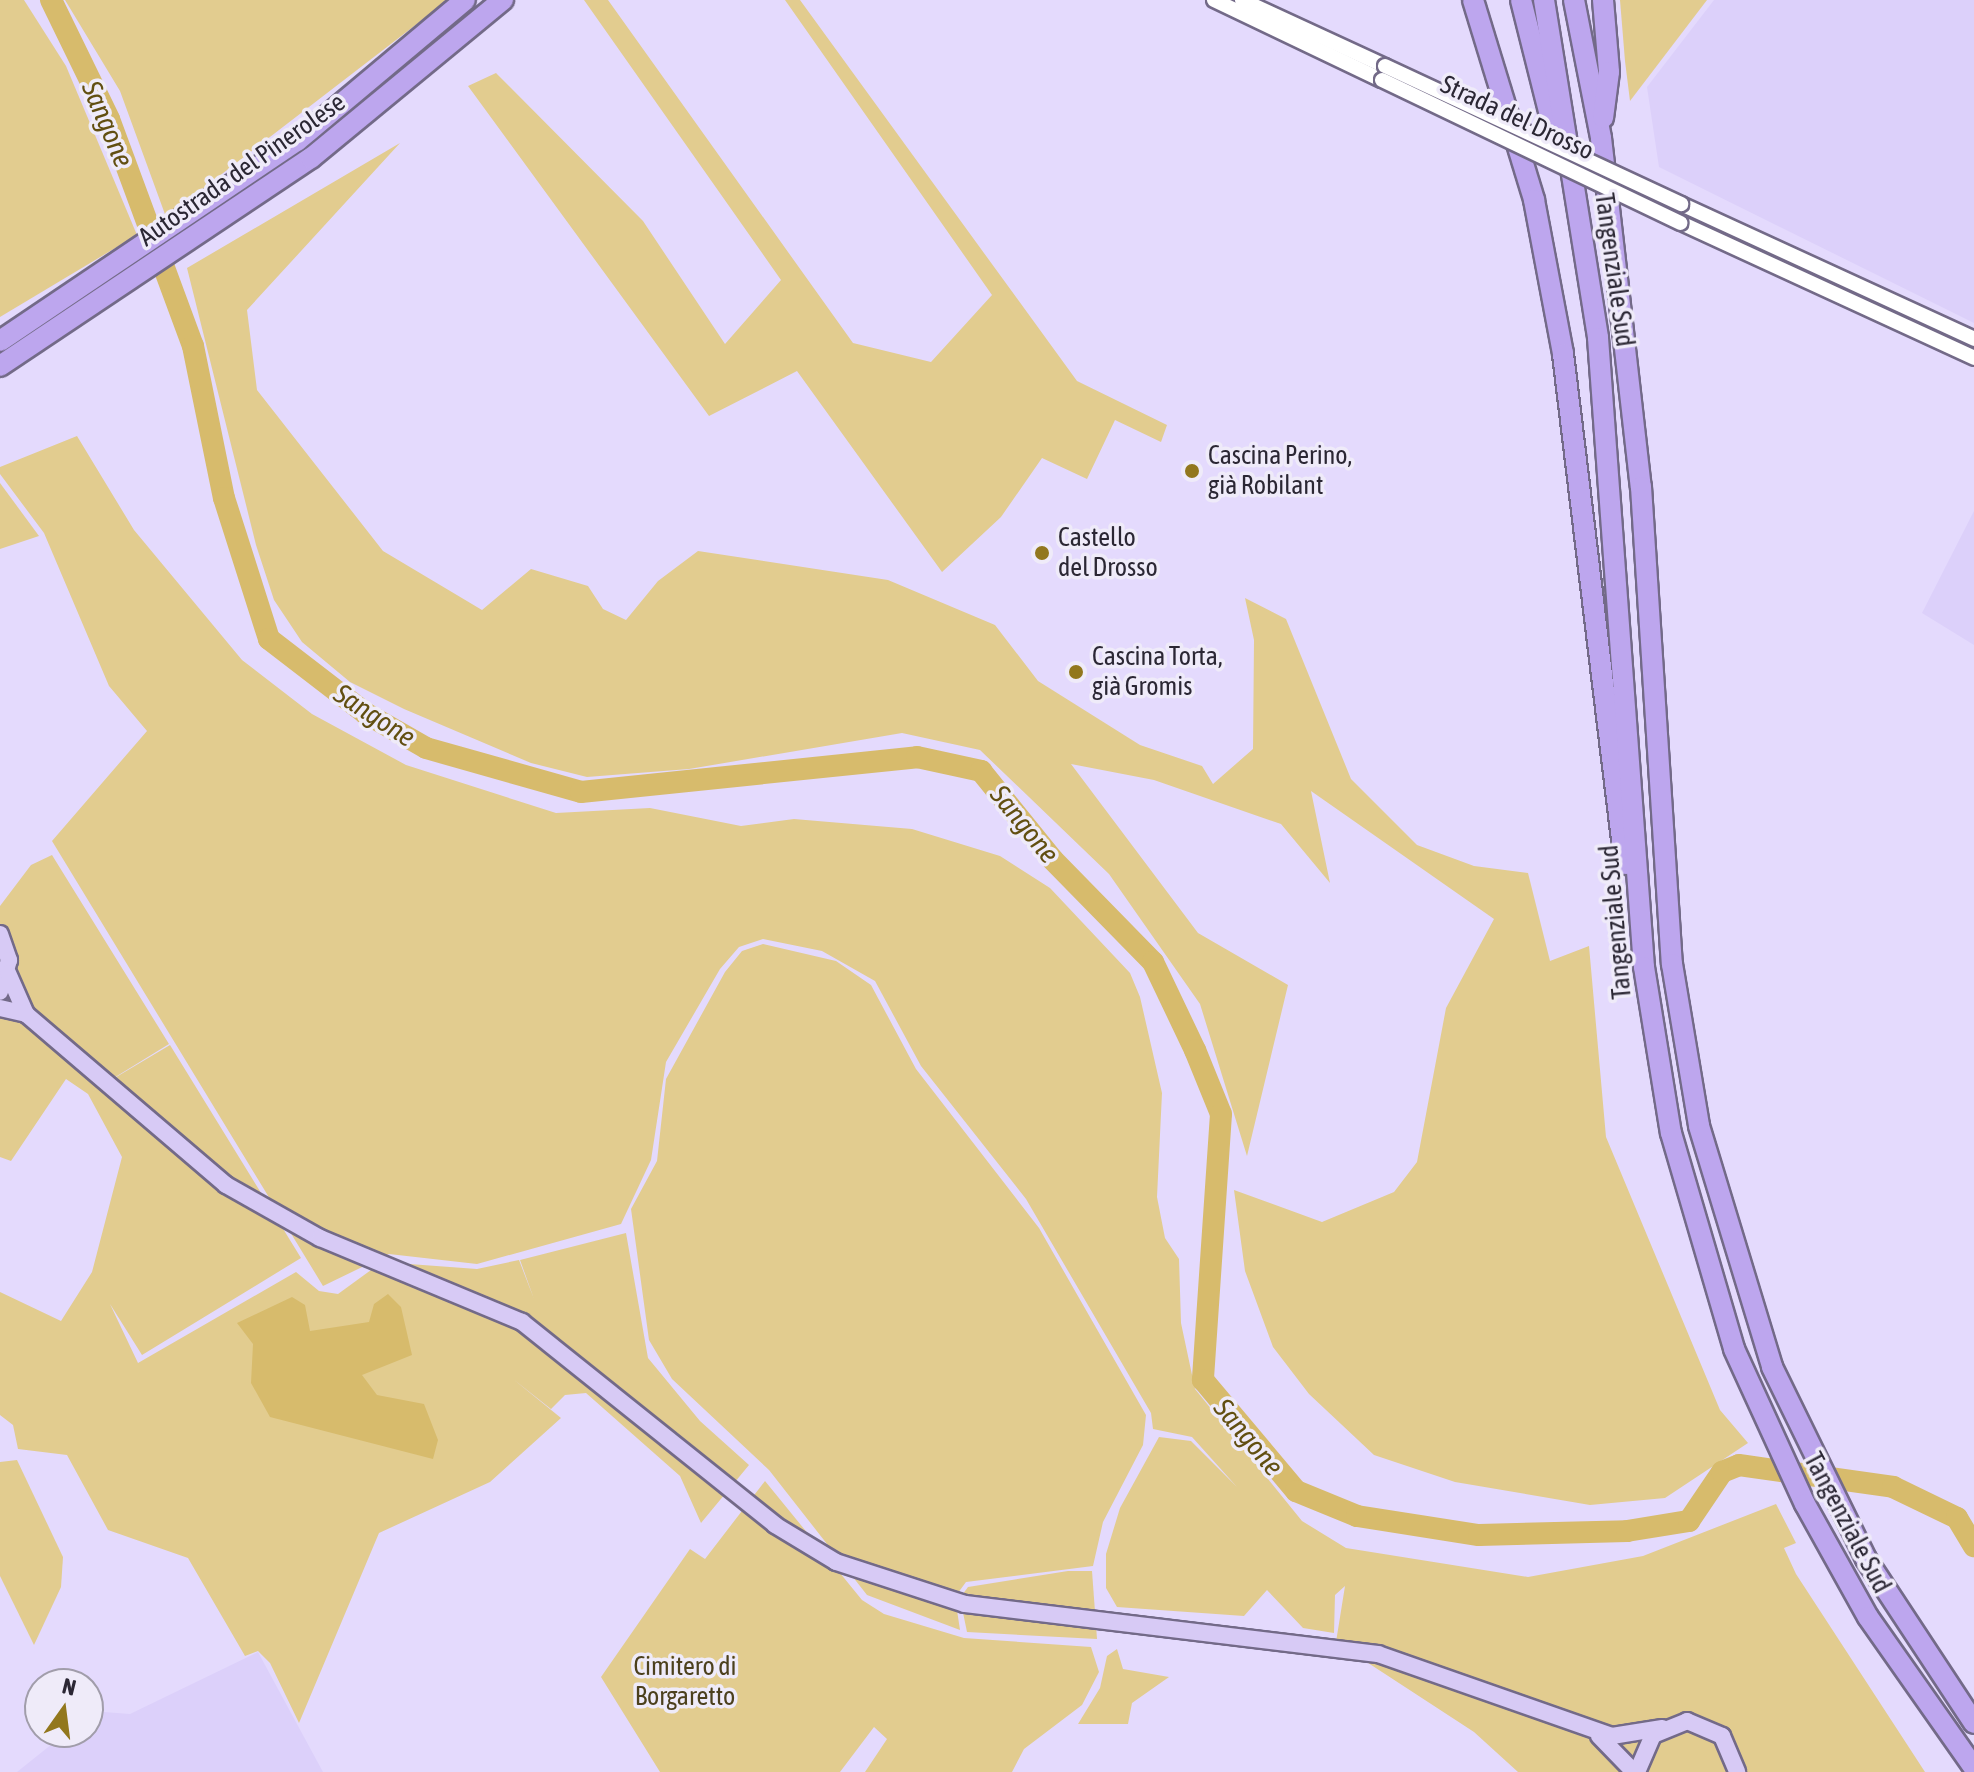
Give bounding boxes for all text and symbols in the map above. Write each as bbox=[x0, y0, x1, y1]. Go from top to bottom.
street label: Strada del Drosso bbox=[1436, 69, 1598, 167]
water label: Sangone bbox=[75, 76, 141, 172]
street label: Autostrada del Pinerolese bbox=[133, 87, 351, 253]
street label: Tangenziale Sud bbox=[1588, 191, 1640, 349]
place label: Cascina Perino, già Robilant bbox=[1208, 440, 1352, 502]
marker: Cascina Perino, già Robilant bbox=[1183, 462, 1201, 480]
place label: Castello del Drosso bbox=[1058, 522, 1158, 584]
marker: Castello del Drosso bbox=[1033, 544, 1051, 562]
place label: Cascina Torta, già Gromis bbox=[1092, 641, 1223, 702]
marker: Cascina Torta, già Gromis bbox=[1067, 663, 1085, 681]
water label: Sangone bbox=[328, 676, 422, 754]
water label: Sangone bbox=[983, 778, 1067, 870]
street label: Tangenziale Sud bbox=[1594, 844, 1638, 1000]
water label: Sangone bbox=[1207, 1392, 1291, 1482]
street label: Tangenziale Sud bbox=[1797, 1447, 1897, 1599]
park label: Cimitero di Borgaretto bbox=[633, 1651, 737, 1712]
north arrow bbox=[24, 1668, 104, 1748]
text: N bbox=[60, 1672, 79, 1701]

